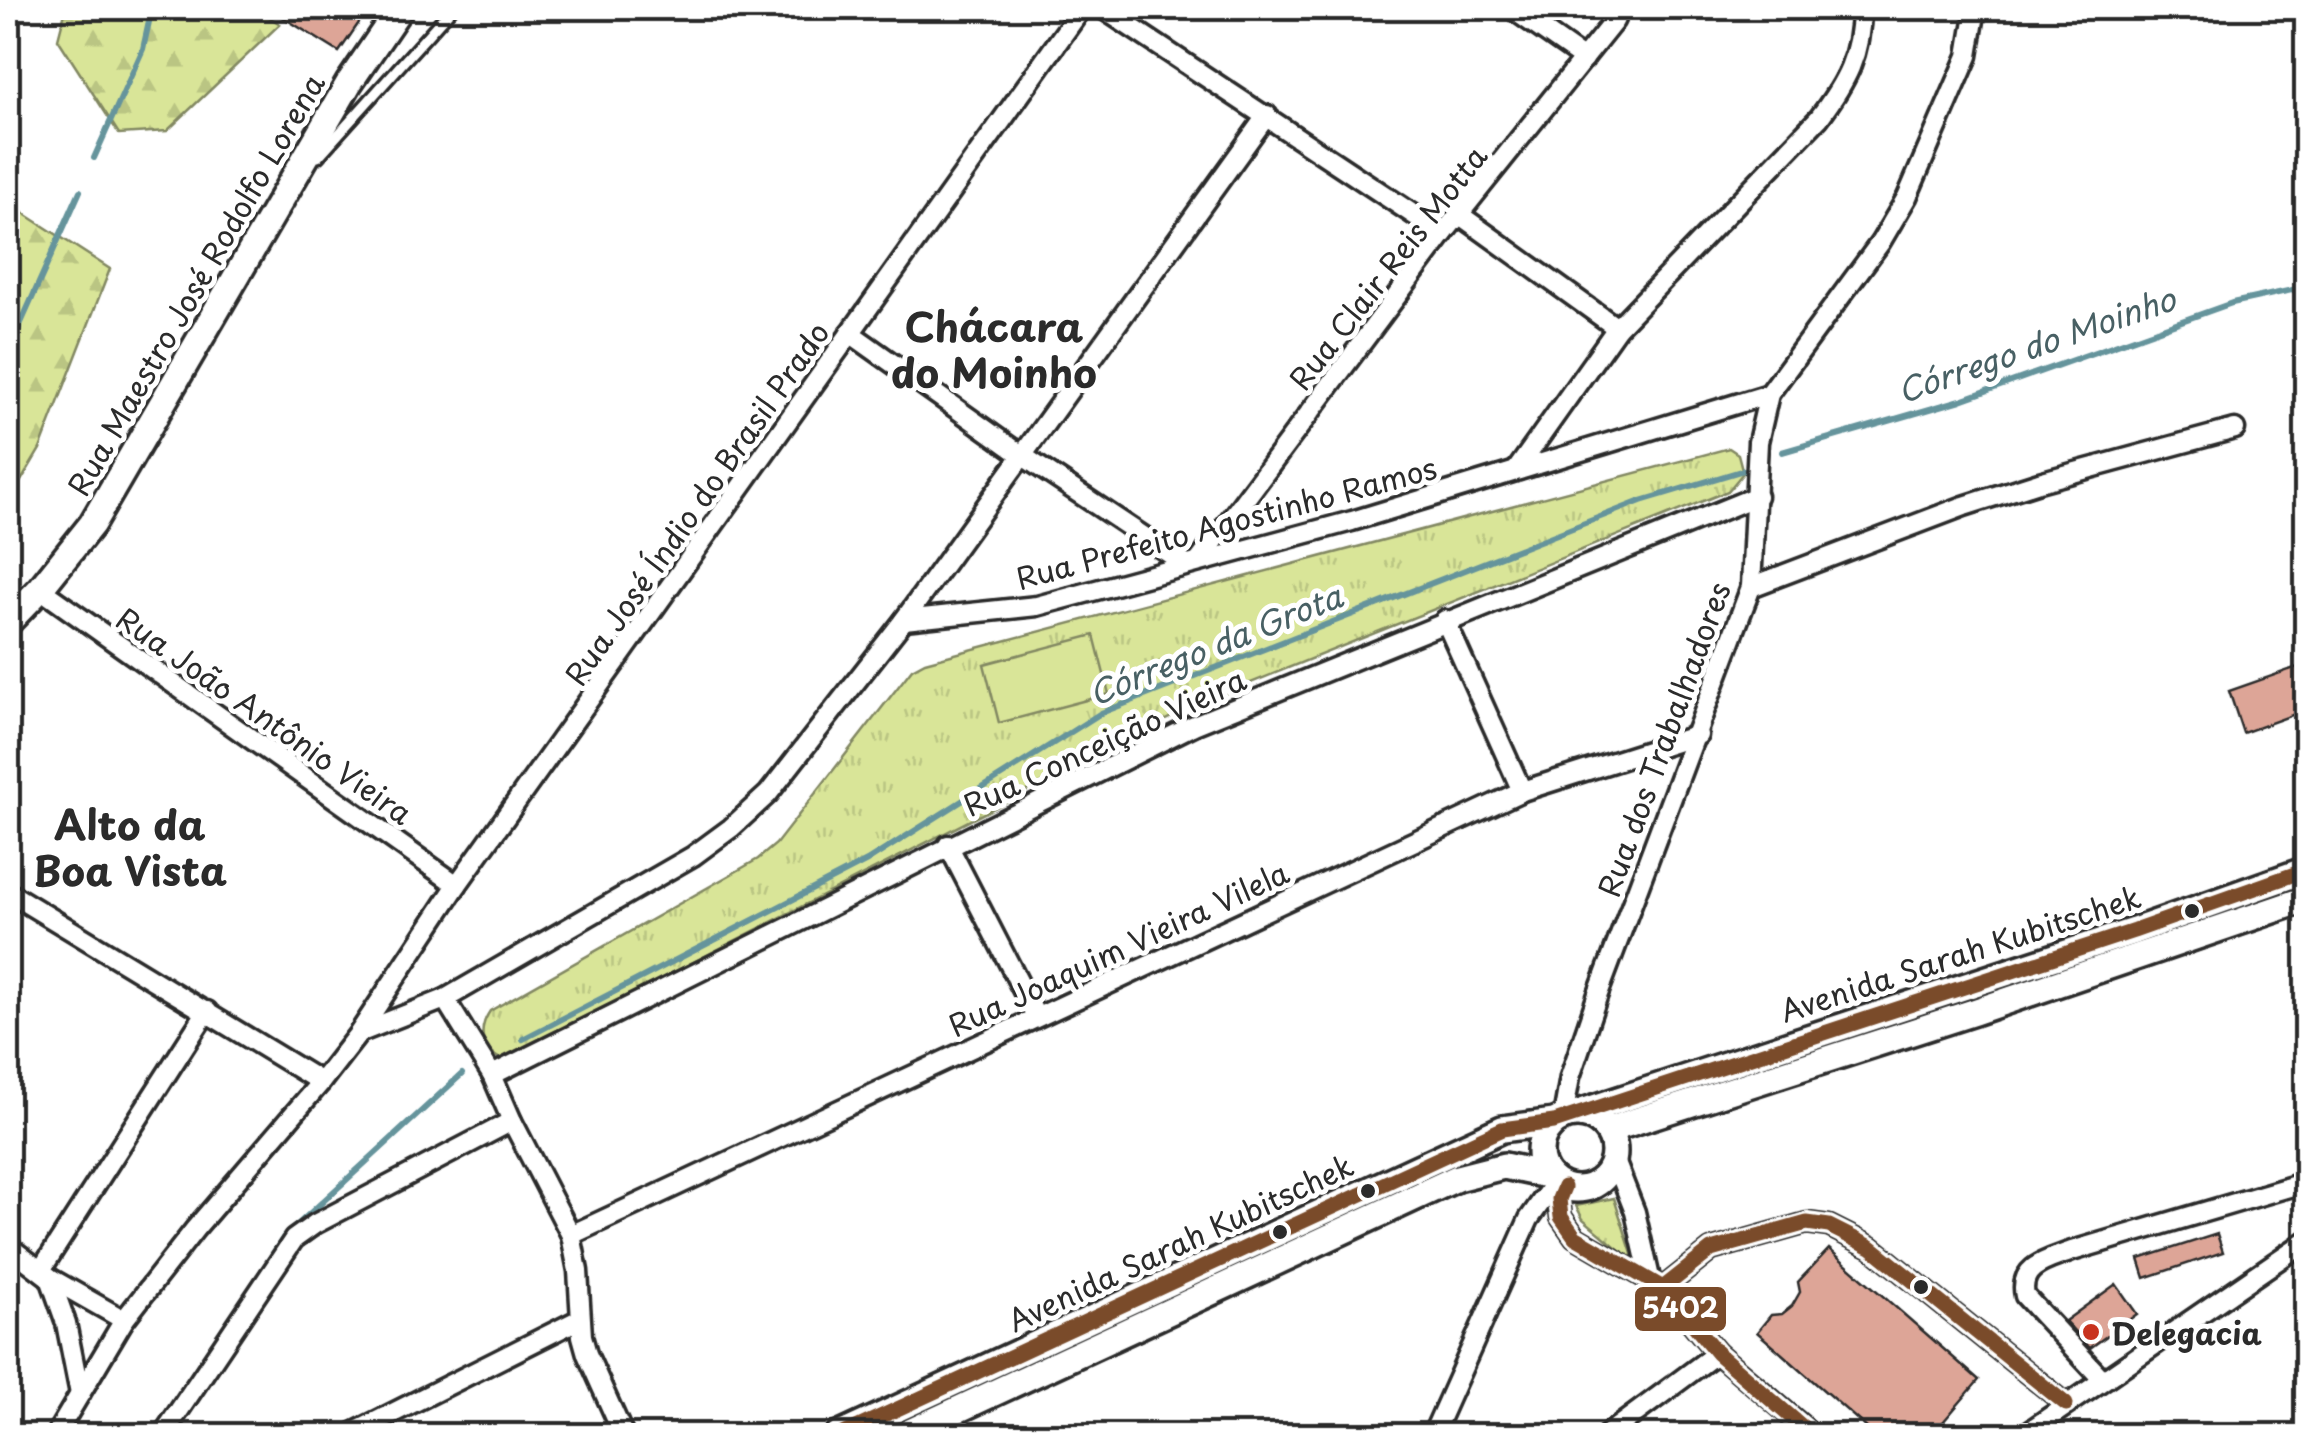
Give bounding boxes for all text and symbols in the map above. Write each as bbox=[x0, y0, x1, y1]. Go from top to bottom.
street label: Rua Maestro José Rodolfo Lorena bbox=[55, 64, 335, 504]
street label: Rua Clair Reis Motta bbox=[1277, 135, 1497, 399]
water label: Córrego do Moinho bbox=[1891, 273, 2183, 414]
district label: Chácara do Moinho bbox=[891, 295, 1097, 402]
street label: Rua José Índio do Brasil Prado bbox=[553, 312, 839, 694]
street label: Rua Prefeito Agostinho Ramos bbox=[1011, 444, 1441, 600]
water label: Córrego da Grota bbox=[1081, 571, 1350, 717]
street label: Rua dos Trabalhadores bbox=[1585, 575, 1741, 903]
street label: Rua João Antônio Vieira bbox=[108, 596, 422, 834]
street label: Rua Conceição Vieira bbox=[955, 656, 1253, 826]
district label: Alto da Boa Vista bbox=[33, 793, 227, 900]
street label: Rua Joaquim Vieira Vilela bbox=[940, 849, 1296, 1047]
street label: Avenida Sarah Kubitschek bbox=[1774, 873, 2146, 1033]
unlabelled marker bbox=[2182, 901, 2202, 921]
street label: Avenida Sarah Kubitschek bbox=[1000, 1142, 1360, 1342]
unlabelled marker bbox=[1358, 1181, 1378, 1201]
unlabelled marker bbox=[1270, 1222, 1290, 1242]
unlabelled marker bbox=[1911, 1277, 1931, 1297]
line badge: 5402 bbox=[1633, 1285, 1728, 1333]
text: 5402 bbox=[1641, 1285, 1719, 1328]
place label: Delegacia bbox=[2111, 1310, 2262, 1355]
marker: Delegacia bbox=[2080, 1321, 2102, 1343]

